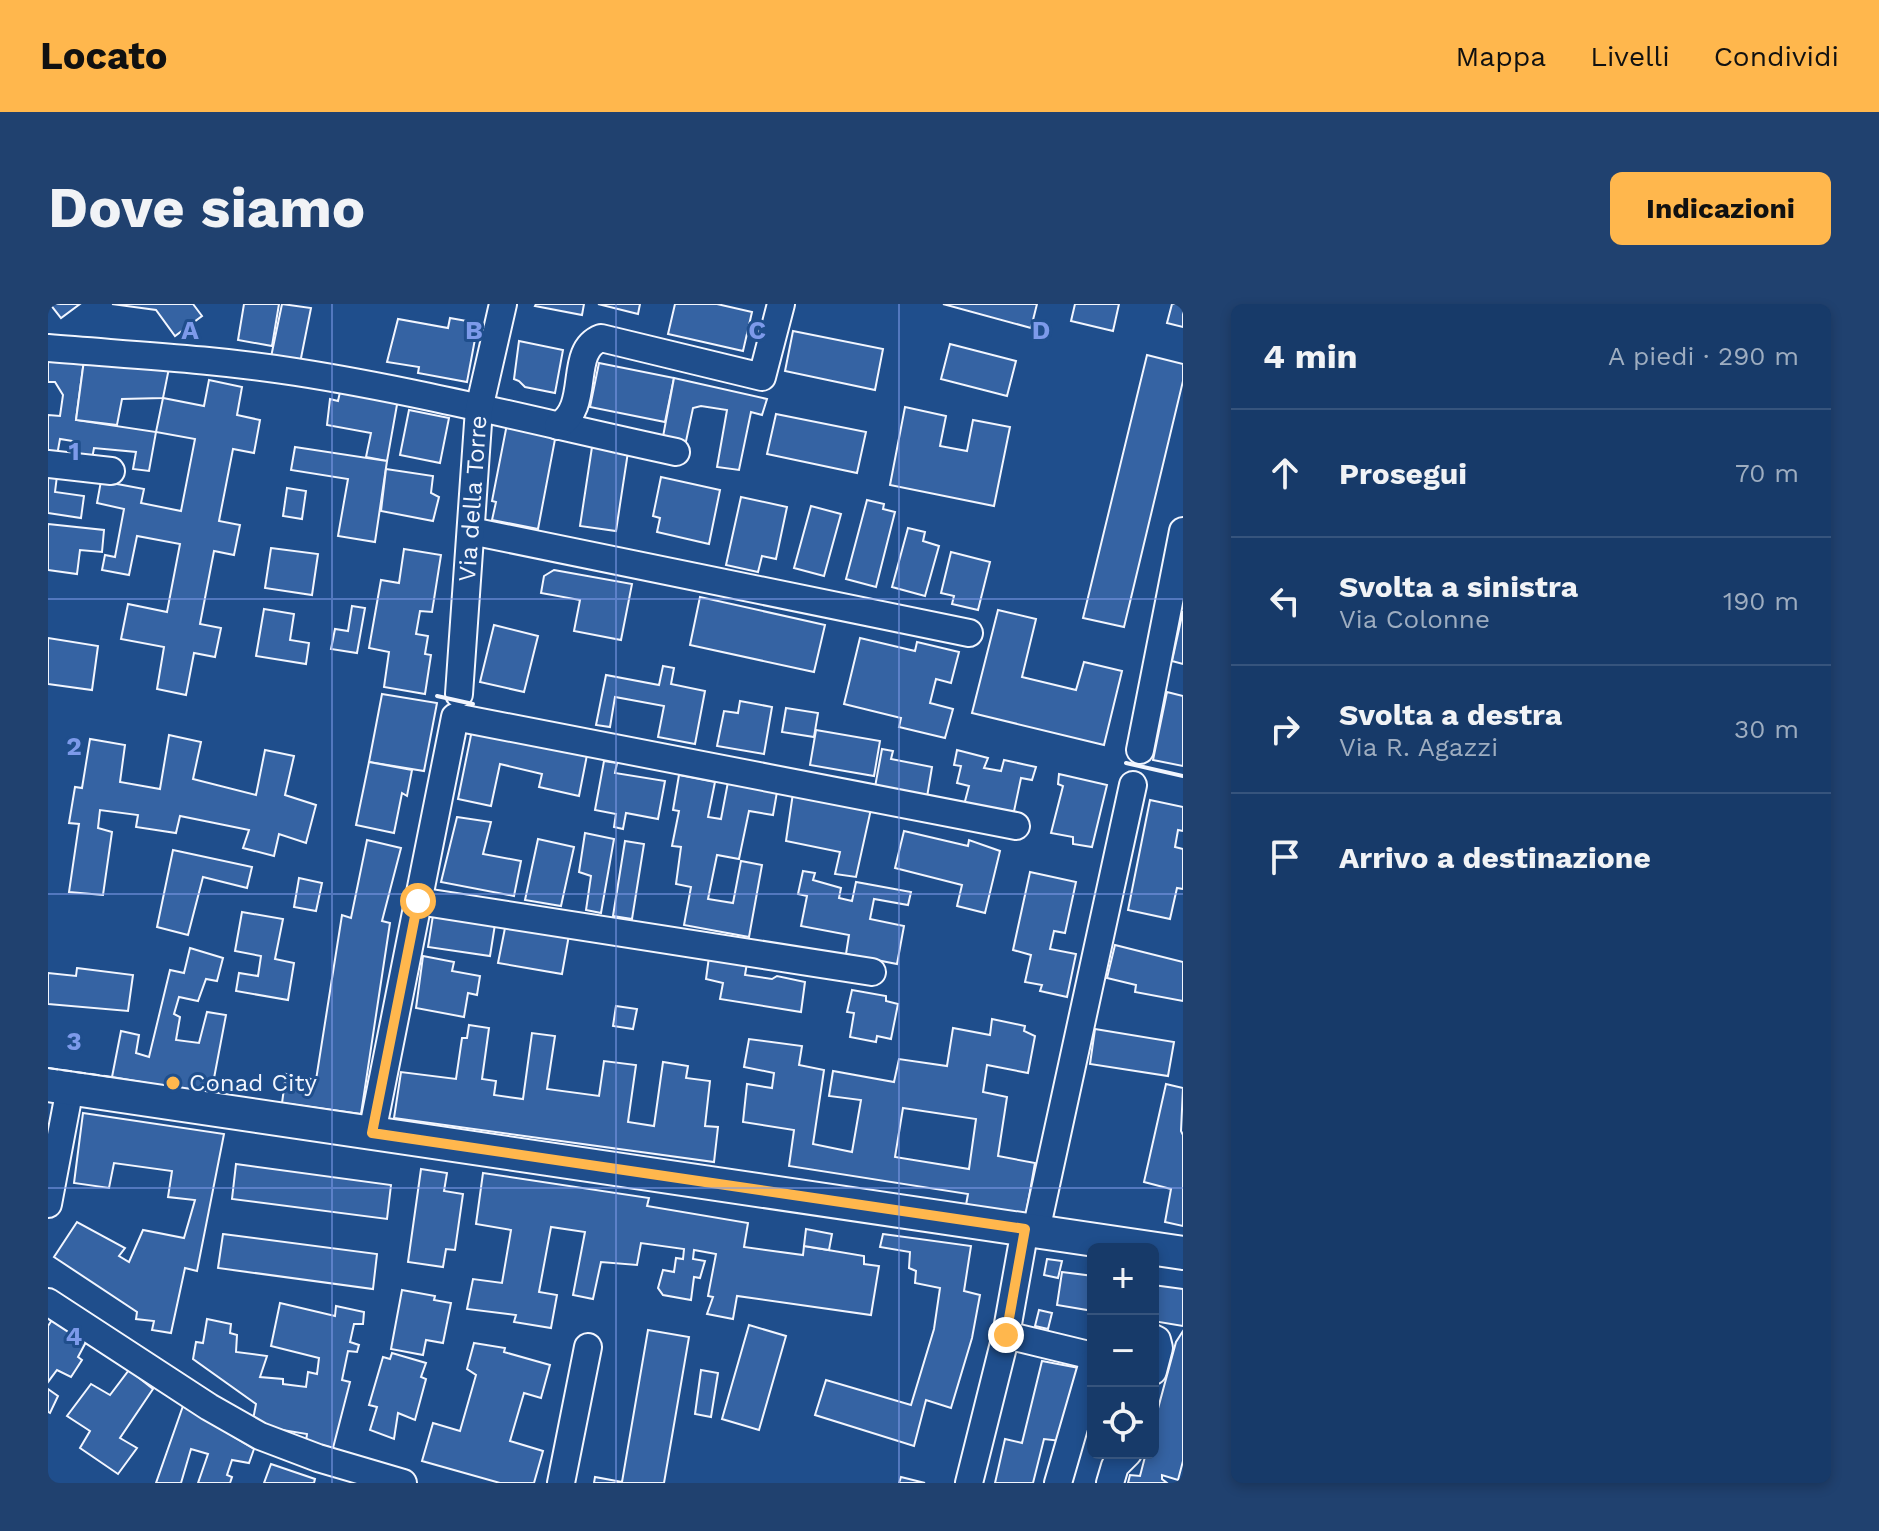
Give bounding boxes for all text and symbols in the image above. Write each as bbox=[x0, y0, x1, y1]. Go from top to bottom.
text: Locato bbox=[40, 34, 168, 78]
text: Mappa bbox=[1456, 40, 1546, 73]
text: Livelli bbox=[1590, 40, 1670, 73]
text: Condividi bbox=[1714, 40, 1839, 73]
button: Indicazioni bbox=[1610, 172, 1831, 245]
text: Dove siamo bbox=[48, 175, 365, 241]
text: A bbox=[181, 315, 199, 345]
text: B bbox=[465, 315, 483, 345]
text: C bbox=[748, 315, 766, 345]
text: D bbox=[1032, 315, 1050, 345]
text: 4 min bbox=[1263, 336, 1358, 376]
text: A piedi · 290 m bbox=[1608, 341, 1799, 371]
street label: Via della Torre bbox=[453, 414, 493, 583]
text: 1 bbox=[68, 436, 80, 466]
icon: ahead bbox=[1263, 451, 1307, 495]
text: Prosegui bbox=[1339, 456, 1467, 491]
text: 70 m bbox=[1735, 458, 1799, 488]
text: Svolta a sinistra bbox=[1339, 569, 1578, 604]
icon: left bbox=[1263, 579, 1307, 623]
text: 190 m bbox=[1723, 586, 1799, 616]
text: Via Colonne bbox=[1339, 604, 1490, 634]
text: Svolta a destra bbox=[1339, 697, 1562, 732]
icon: right bbox=[1263, 707, 1307, 751]
text: 30 m bbox=[1734, 714, 1799, 744]
text: 2 bbox=[66, 731, 82, 761]
text: Via R. Agazzi bbox=[1339, 732, 1498, 762]
icon: arrive bbox=[1263, 835, 1307, 879]
text: Arrivo a destinazione bbox=[1339, 840, 1651, 875]
route start bbox=[400, 883, 436, 919]
text: 3 bbox=[66, 1026, 82, 1056]
place label: Conad City bbox=[189, 1069, 317, 1097]
marker: Conad City bbox=[164, 1074, 182, 1092]
map controls bbox=[1087, 1243, 1159, 1459]
button: + bbox=[1087, 1243, 1159, 1315]
button: − bbox=[1087, 1315, 1159, 1387]
route end bbox=[988, 1317, 1024, 1353]
text: 4 bbox=[66, 1321, 83, 1351]
button: locate bbox=[1087, 1387, 1159, 1459]

